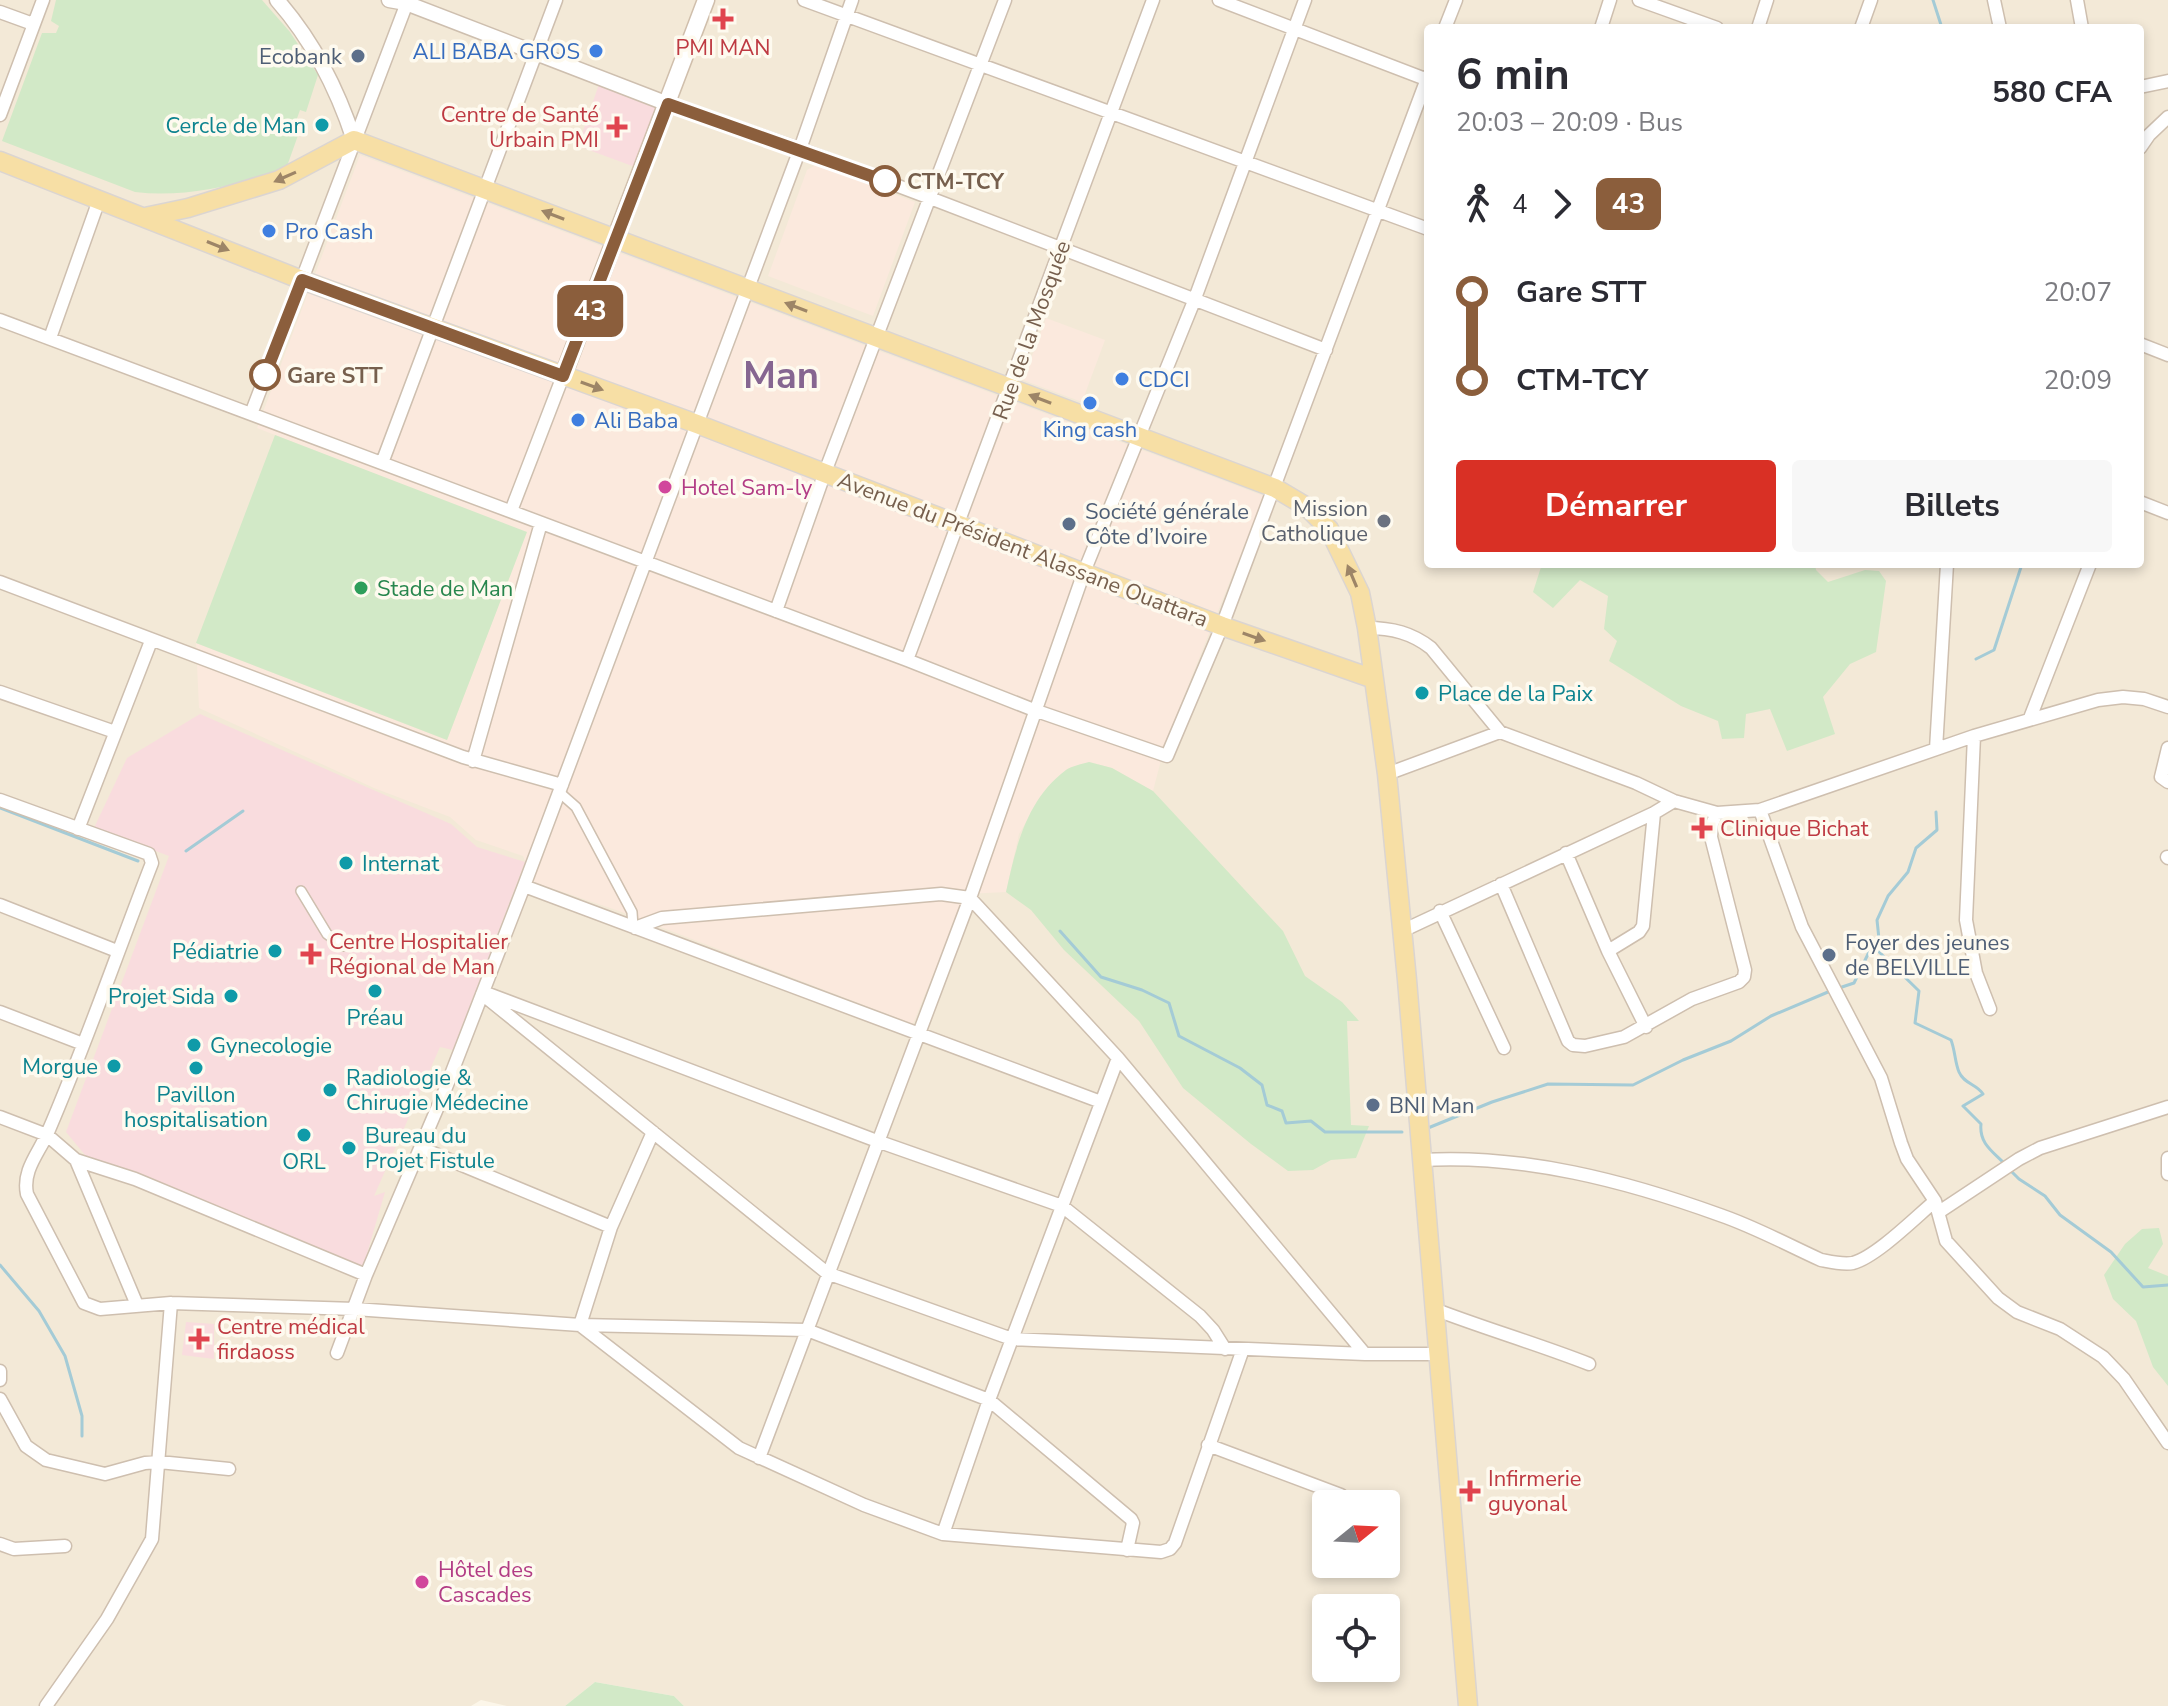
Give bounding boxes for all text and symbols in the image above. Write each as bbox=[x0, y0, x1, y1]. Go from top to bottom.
marker: PMI MAN bbox=[712, 8, 734, 30]
place label: PMI MAN bbox=[675, 33, 771, 63]
place label: ALI BABA GROS bbox=[413, 37, 580, 67]
place label: Ecobank bbox=[259, 42, 343, 72]
marker: ALI BABA GROS bbox=[587, 42, 605, 60]
text: 6 min bbox=[1456, 45, 1570, 105]
marker: Ecobank bbox=[349, 47, 367, 65]
text: 580 CFA bbox=[1992, 72, 2112, 113]
place label: Centre de Santé Urbain PMI bbox=[441, 100, 599, 155]
text: 20:03 – 20:09 · Bus bbox=[1456, 105, 1683, 140]
place label: Cercle de Man bbox=[165, 111, 306, 141]
marker: Cercle de Man bbox=[313, 116, 331, 134]
marker: Centre de Santé Urbain PMI bbox=[606, 116, 628, 138]
marker: CTM-TCY bbox=[870, 166, 900, 196]
place label: CTM-TCY bbox=[907, 167, 1005, 197]
one-way arrow bbox=[274, 170, 297, 184]
icon: walk bbox=[1456, 182, 1500, 226]
icon: forward bbox=[1540, 182, 1584, 226]
text: 43 bbox=[1612, 185, 1645, 223]
text: 4 bbox=[1512, 187, 1528, 222]
one-way arrow bbox=[541, 208, 565, 221]
place label: Pro Cash bbox=[285, 217, 374, 247]
marker: Pro Cash bbox=[260, 222, 278, 240]
street label: Rue de la Mosquée bbox=[986, 237, 1078, 424]
one-way arrow bbox=[206, 240, 230, 253]
text: Gare STT bbox=[1516, 272, 1647, 313]
text: 20:07 bbox=[2044, 275, 2112, 310]
line badge: 43 bbox=[554, 285, 626, 337]
text: 43 bbox=[573, 292, 607, 330]
one-way arrow bbox=[784, 300, 808, 313]
district label: Man bbox=[743, 350, 819, 401]
marker: Gare STT bbox=[250, 360, 280, 390]
text: CTM-TCY bbox=[1516, 360, 1648, 401]
place label: Gare STT bbox=[287, 361, 383, 391]
text: 20:09 bbox=[2044, 363, 2112, 398]
place label: CDCI bbox=[1138, 365, 1190, 395]
marker: CDCI bbox=[1113, 370, 1131, 388]
one-way arrow bbox=[580, 381, 604, 393]
one-way arrow bbox=[1028, 392, 1052, 405]
marker: King cash bbox=[1081, 394, 1099, 412]
place label: Ali Baba bbox=[594, 406, 678, 436]
marker: Ali Baba bbox=[569, 411, 587, 429]
place label: King cash bbox=[1043, 415, 1137, 445]
button: Démarrer bbox=[1456, 460, 1776, 552]
button: Billets bbox=[1792, 460, 2112, 552]
street label: Avenue du Président Alassane Ouattara bbox=[833, 465, 1212, 635]
place label: Hotel Sam-ly bbox=[681, 473, 813, 503]
marker: Hotel Sam-ly bbox=[656, 478, 674, 496]
place label: Mission Catholique bbox=[1261, 494, 1368, 549]
place label: Société générale Côte d’Ivoire bbox=[1085, 497, 1249, 552]
marker: Mission Catholique bbox=[1375, 512, 1393, 530]
marker: Société générale Côte d’Ivoire bbox=[1060, 515, 1078, 533]
one-way arrow bbox=[1346, 564, 1359, 588]
place label: Stade de Man bbox=[377, 574, 513, 604]
marker: Stade de Man bbox=[352, 579, 370, 597]
one-way arrow bbox=[1242, 631, 1266, 643]
place label: Place de la Paix bbox=[1438, 679, 1594, 709]
marker: Place de la Paix bbox=[1413, 684, 1431, 702]
place label: Clinique Bichat bbox=[1720, 814, 1869, 844]
marker: Clinique Bichat bbox=[1691, 817, 1713, 839]
place label: Internat bbox=[362, 849, 439, 879]
marker: Internat bbox=[337, 854, 355, 872]
place label: Centre Hospitalier Régional de Man bbox=[329, 927, 508, 982]
place label: Foyer des jeunes de BELVILLE bbox=[1845, 928, 2010, 983]
place label: Pédiatrie bbox=[172, 937, 259, 967]
marker: Pédiatrie bbox=[266, 942, 284, 960]
marker: Centre Hospitalier Régional de Man bbox=[300, 943, 322, 965]
marker: Foyer des jeunes de BELVILLE bbox=[1820, 946, 1838, 964]
place label: Projet Sida bbox=[108, 982, 215, 1012]
marker: Préau bbox=[366, 982, 384, 1000]
marker: Projet Sida bbox=[222, 987, 240, 1005]
place label: Préau bbox=[346, 1003, 404, 1033]
place label: Gynecologie bbox=[210, 1031, 332, 1061]
marker: Gynecologie bbox=[185, 1036, 203, 1054]
place label: Morgue bbox=[22, 1052, 98, 1082]
marker: Morgue bbox=[105, 1057, 123, 1075]
marker: Pavillon hospitalisation bbox=[187, 1059, 205, 1077]
place label: Radiologie & Chirugie Médecine bbox=[346, 1063, 529, 1118]
place label: Pavillon hospitalisation bbox=[124, 1080, 268, 1135]
marker: Radiologie & Chirugie Médecine bbox=[321, 1081, 339, 1099]
place label: BNI Man bbox=[1389, 1091, 1474, 1121]
marker: BNI Man bbox=[1364, 1096, 1382, 1114]
place label: Bureau du Projet Fistule bbox=[365, 1121, 495, 1176]
marker: ORL bbox=[295, 1126, 313, 1144]
marker: Bureau du Projet Fistule bbox=[340, 1139, 358, 1157]
place label: ORL bbox=[282, 1147, 326, 1177]
place label: Centre médical firdaoss bbox=[217, 1312, 365, 1367]
marker: Centre médical firdaoss bbox=[188, 1328, 210, 1350]
place label: Infirmerie guyonal bbox=[1488, 1464, 1582, 1519]
marker: Infirmerie guyonal bbox=[1459, 1480, 1481, 1502]
north arrow bbox=[1312, 1490, 1400, 1578]
map controls bbox=[1312, 1490, 1400, 1682]
place label: Hôtel des Cascades bbox=[438, 1555, 533, 1610]
marker: Hôtel des Cascades bbox=[413, 1573, 431, 1591]
button: locate bbox=[1312, 1594, 1400, 1682]

